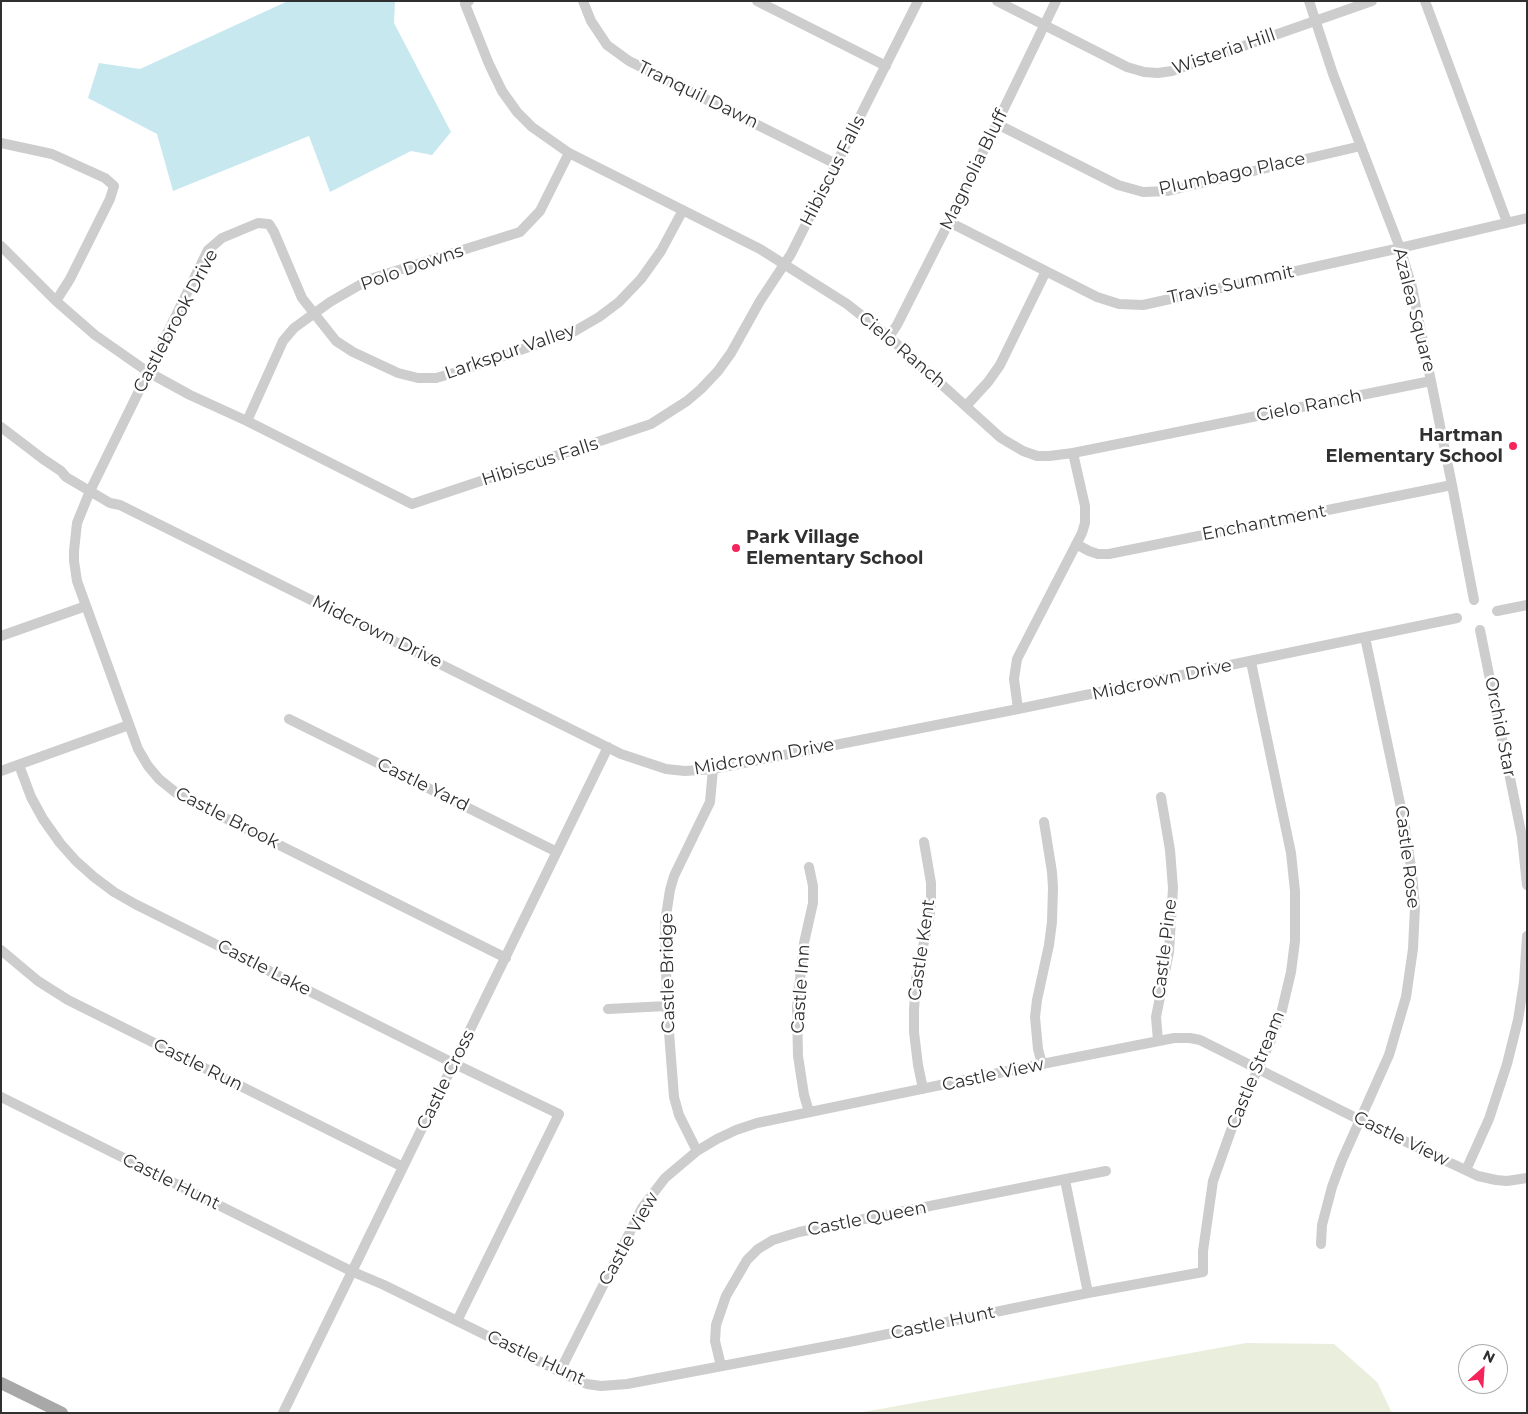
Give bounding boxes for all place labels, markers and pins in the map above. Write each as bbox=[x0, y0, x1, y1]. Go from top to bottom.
place label: Hartman Elementary School bbox=[1326, 425, 1503, 468]
marker: Hartman Elementary School bbox=[1507, 440, 1519, 452]
place label: Park Village Elementary School bbox=[746, 527, 923, 570]
marker: Park Village Elementary School bbox=[730, 542, 742, 554]

